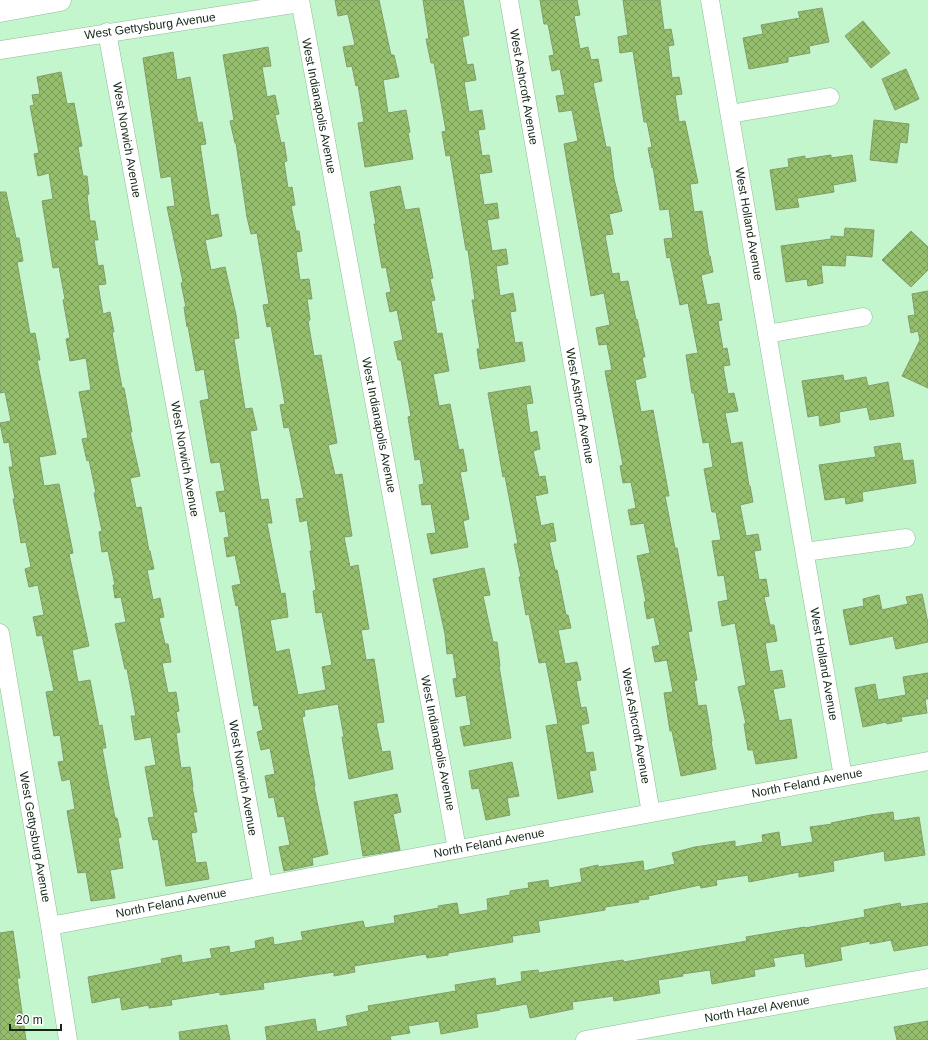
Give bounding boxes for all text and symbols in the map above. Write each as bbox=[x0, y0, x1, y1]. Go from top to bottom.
street label: West Gettysburg Avenue bbox=[84, 10, 217, 42]
street label: West Ashcroft Avenue bbox=[507, 28, 541, 146]
street label: West Indianapolis Avenue bbox=[299, 37, 339, 175]
street label: West Norwich Avenue bbox=[110, 81, 144, 199]
street label: West Holland Avenue bbox=[732, 166, 766, 282]
street label: West Ashcroft Avenue bbox=[563, 347, 597, 465]
street label: West Indianapolis Avenue bbox=[359, 356, 399, 494]
street label: West Norwich Avenue bbox=[168, 400, 202, 518]
street label: West Holland Avenue bbox=[807, 606, 841, 722]
street label: West Ashcroft Avenue bbox=[619, 667, 653, 785]
street label: West Indianapolis Avenue bbox=[418, 674, 458, 812]
street label: West Norwich Avenue bbox=[226, 719, 260, 837]
street label: North Feland Avenue bbox=[750, 765, 864, 801]
street label: West Gettysburg Avenue bbox=[17, 771, 53, 904]
street label: North Feland Avenue bbox=[432, 825, 546, 861]
street label: North Feland Avenue bbox=[114, 885, 228, 921]
street label: North Hazel Avenue bbox=[703, 993, 811, 1025]
scale bar bbox=[10, 1006, 61, 1032]
text: 20 m bbox=[16, 1013, 43, 1027]

